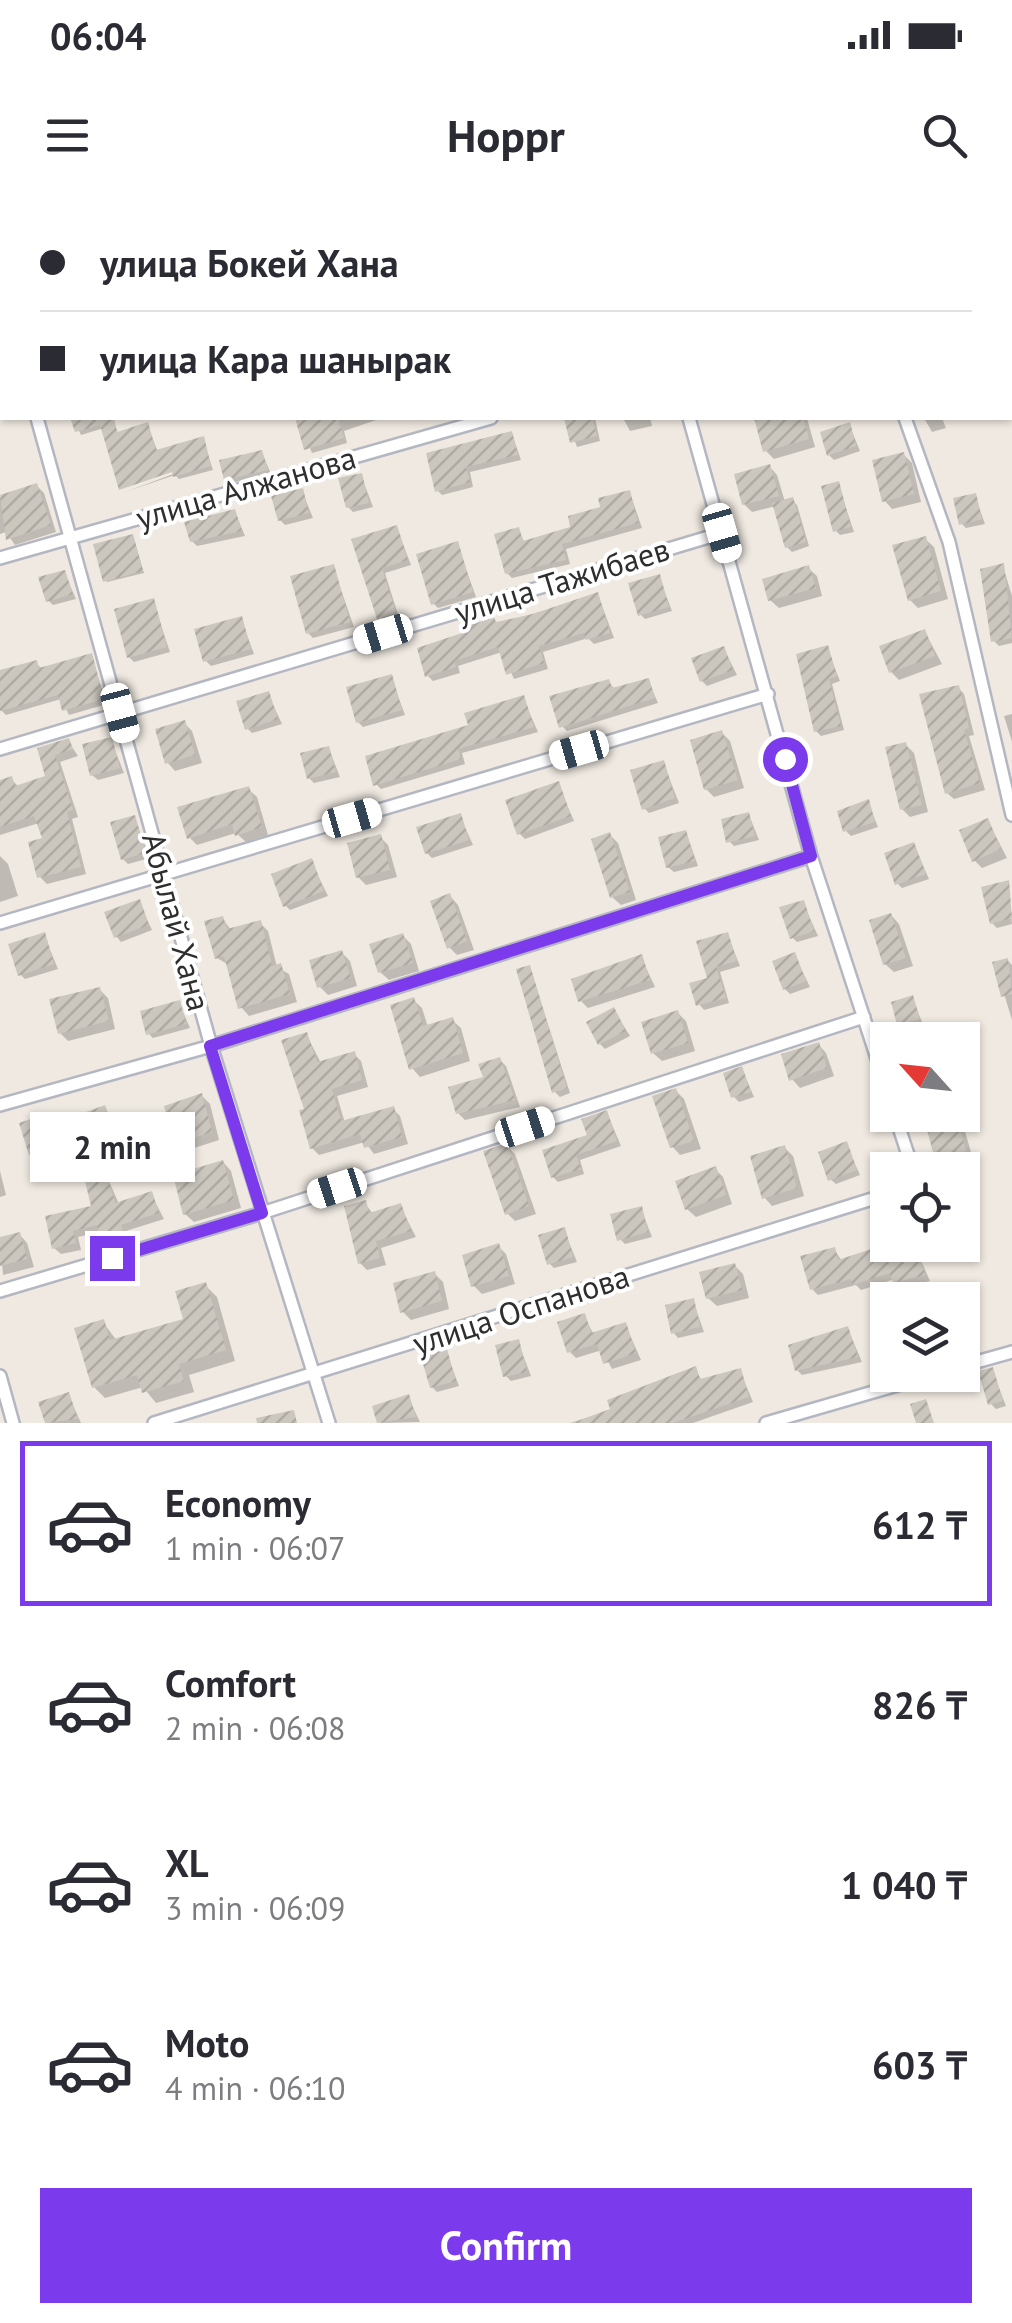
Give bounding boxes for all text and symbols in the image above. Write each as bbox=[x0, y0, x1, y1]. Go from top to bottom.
text: 06:04 bbox=[50, 11, 146, 60]
text: Hoppr bbox=[447, 106, 565, 164]
icon: menu bbox=[40, 108, 95, 163]
icon: search bbox=[917, 108, 972, 163]
text: улица Бокей Хана bbox=[100, 238, 399, 287]
text: улица Кара шанырак bbox=[100, 334, 451, 383]
street label: улица Алжанова bbox=[131, 436, 361, 538]
car bbox=[699, 500, 745, 566]
street label: улица Тажибаев bbox=[449, 527, 674, 633]
car bbox=[350, 611, 416, 657]
car bbox=[98, 680, 142, 746]
car bbox=[546, 727, 612, 773]
route start bbox=[763, 737, 808, 782]
car bbox=[319, 795, 385, 841]
street label: Абылай Хана bbox=[133, 828, 221, 1016]
north arrow bbox=[870, 1022, 980, 1132]
map controls bbox=[870, 1022, 980, 1392]
car bbox=[492, 1103, 558, 1151]
callout: 2 min bbox=[29, 1113, 194, 1183]
text: 2 min bbox=[73, 1126, 152, 1168]
button: locate bbox=[870, 1152, 980, 1262]
car bbox=[304, 1164, 370, 1212]
route end bbox=[90, 1236, 135, 1281]
street label: улица Оспанова bbox=[407, 1254, 634, 1364]
button: layers bbox=[870, 1282, 980, 1392]
text: Economy bbox=[165, 1478, 311, 1527]
icon: car bbox=[45, 1479, 135, 1569]
text: 612 ₸ bbox=[872, 1500, 967, 1549]
text: 1 min · 06:07 bbox=[165, 1527, 345, 1569]
text: Comfort bbox=[165, 1658, 296, 1707]
icon: car bbox=[45, 1659, 135, 1749]
text: 826 ₸ bbox=[872, 1680, 967, 1729]
text: 2 min · 06:08 bbox=[165, 1707, 345, 1749]
text: XL bbox=[165, 1838, 209, 1887]
icon: car bbox=[45, 1839, 135, 1929]
text: 1 040 ₸ bbox=[841, 1860, 967, 1909]
text: 3 min · 06:09 bbox=[165, 1887, 345, 1929]
text: Moto bbox=[165, 2018, 249, 2067]
icon: car bbox=[45, 2019, 135, 2109]
text: 603 ₸ bbox=[872, 2040, 967, 2089]
text: 4 min · 06:10 bbox=[165, 2067, 345, 2109]
button: Confirm bbox=[40, 2188, 972, 2303]

